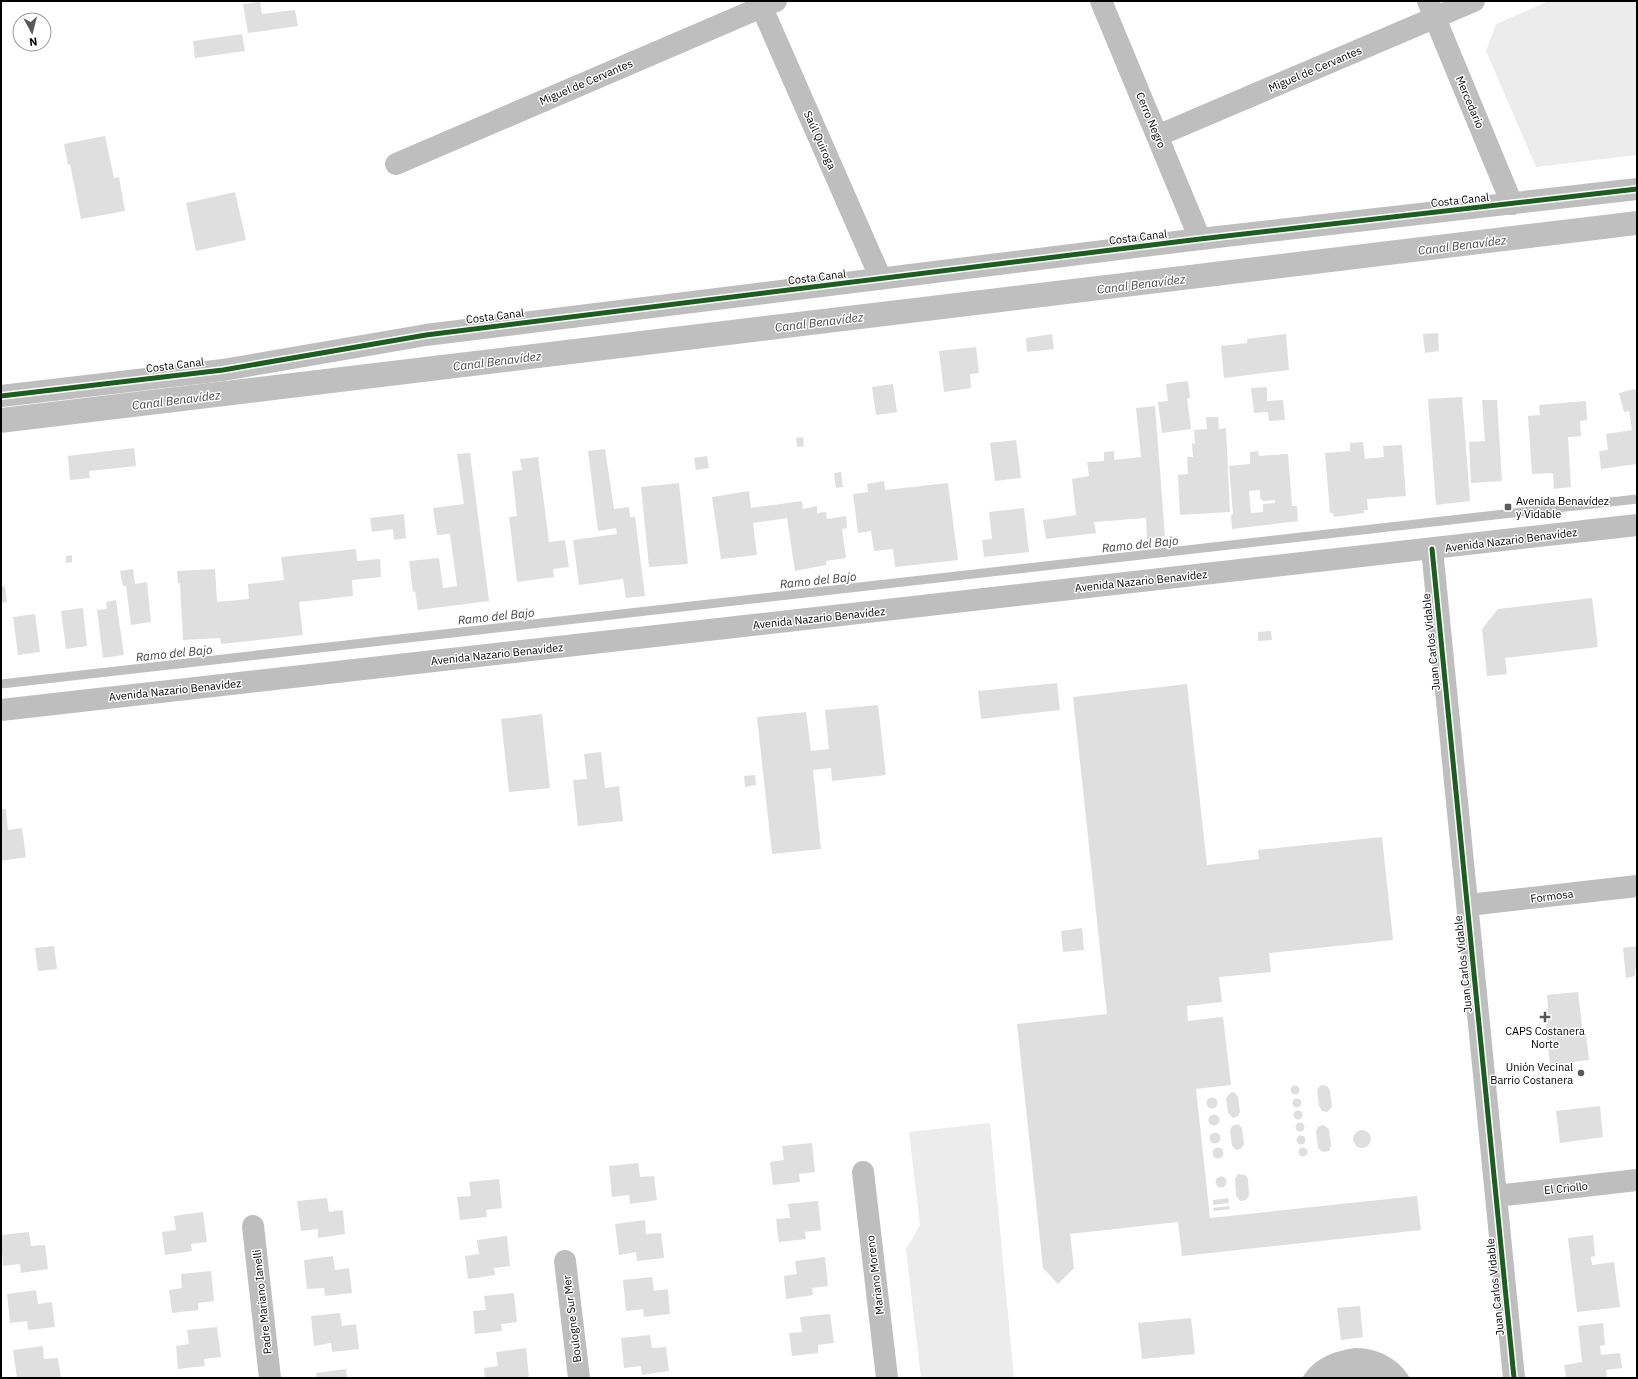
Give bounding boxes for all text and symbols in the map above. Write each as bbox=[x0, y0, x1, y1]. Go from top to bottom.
north arrow bbox=[12, 12, 52, 52]
text: N bbox=[28, 34, 38, 49]
street label: Miguel de Cervantes bbox=[1266, 43, 1364, 95]
street label: Miguel de Cervantes bbox=[537, 56, 635, 108]
street label: Mercedario bbox=[1453, 74, 1487, 130]
street label: Cerro Negro bbox=[1133, 90, 1169, 150]
street label: Saúl Quiroga bbox=[801, 109, 839, 172]
street label: Costa Canal bbox=[1430, 190, 1490, 210]
street label: Costa Canal bbox=[1108, 226, 1168, 248]
water label: Canal Benavídez bbox=[1417, 232, 1507, 258]
street label: Costa Canal bbox=[787, 266, 847, 288]
water label: Canal Benavídez bbox=[1096, 271, 1186, 297]
street label: Costa Canal bbox=[465, 305, 525, 327]
water label: Canal Benavídez bbox=[774, 309, 864, 335]
water label: Canal Benavídez bbox=[452, 348, 542, 374]
street label: Costa Canal bbox=[145, 354, 205, 376]
water label: Canal Benavídez bbox=[131, 387, 221, 413]
place label: Avenida Benavídez y Vidable bbox=[1516, 494, 1609, 521]
marker: Avenida Benavídez y Vidable bbox=[1503, 502, 1513, 512]
street label: Avenida Nazario Benavídez bbox=[1444, 525, 1578, 555]
water label: Ramo del Bajo bbox=[1101, 532, 1179, 555]
street label: Avenida Nazario Benavídez bbox=[1074, 567, 1208, 595]
water label: Ramo del Bajo bbox=[779, 568, 857, 591]
street label: Juan Carlos Vidable bbox=[1419, 593, 1443, 691]
water label: Ramo del Bajo bbox=[457, 604, 535, 627]
street label: Avenida Nazario Benavídez bbox=[752, 604, 886, 632]
street label: Avenida Nazario Benavídez bbox=[430, 640, 564, 668]
water label: Ramo del Bajo bbox=[135, 641, 213, 664]
street label: Avenida Nazario Benavídez bbox=[108, 676, 242, 704]
street label: Formosa bbox=[1530, 886, 1574, 906]
street label: Juan Carlos Vidable bbox=[1451, 915, 1475, 1013]
marker: CAPS Costanera Norte bbox=[1539, 1011, 1551, 1023]
place label: CAPS Costanera Norte bbox=[1505, 1024, 1585, 1051]
place label: Unión Vecinal Barrio Costanera bbox=[1490, 1060, 1573, 1087]
marker: Unión Vecinal Barrio Costanera bbox=[1576, 1068, 1586, 1078]
street label: El Criollo bbox=[1543, 1179, 1589, 1197]
street label: Mariano Moreno bbox=[863, 1234, 887, 1316]
street label: Juan Carlos Vidable bbox=[1483, 1238, 1507, 1336]
street label: Padre Mariano Ianelli bbox=[250, 1249, 274, 1355]
street label: Boulogne Sur Mer bbox=[560, 1275, 584, 1363]

